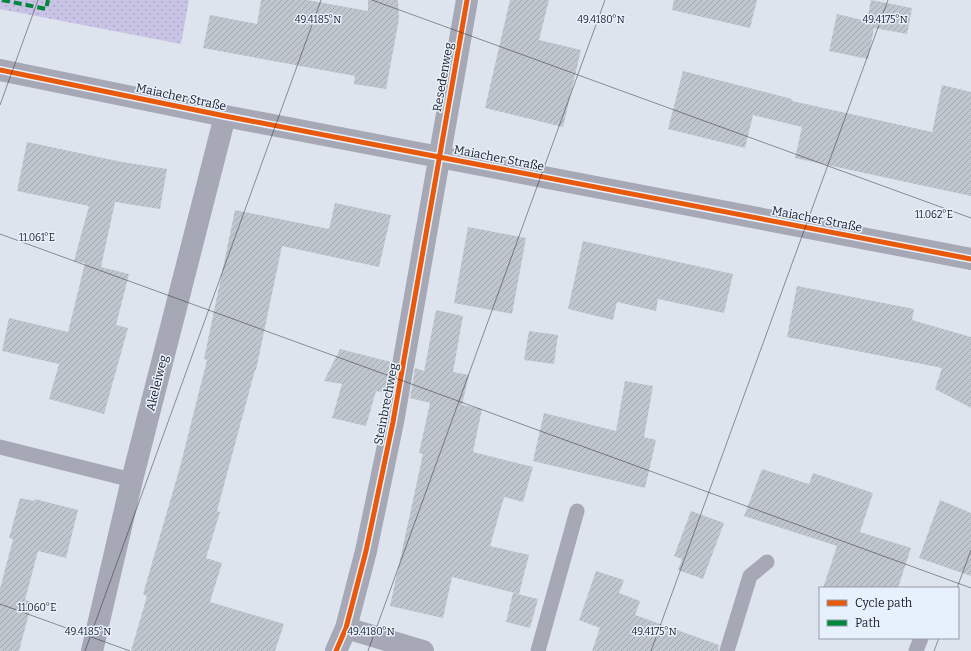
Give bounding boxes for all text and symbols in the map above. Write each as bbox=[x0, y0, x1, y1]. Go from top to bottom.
text: 49.4185°N bbox=[295, 14, 341, 26]
text: 49.4180°N bbox=[577, 14, 625, 26]
text: 49.4175°N bbox=[862, 14, 908, 26]
street label: Resedenweg bbox=[430, 41, 456, 113]
street label: Maiacher Straße bbox=[135, 81, 227, 113]
street label: Maiacher Straße bbox=[453, 142, 545, 174]
street label: Maiacher Straße bbox=[771, 203, 863, 235]
text: 11.062°E bbox=[915, 209, 953, 221]
text: 11.061°E bbox=[19, 232, 55, 244]
street label: Akeleiweg bbox=[143, 353, 171, 413]
street label: Steinbrechweg bbox=[371, 362, 401, 446]
legend bbox=[819, 587, 959, 639]
text: Cycle path bbox=[855, 596, 913, 610]
text: 11.060°E bbox=[18, 602, 56, 614]
text: Path bbox=[855, 616, 881, 630]
text: 49.4185°N bbox=[65, 626, 111, 638]
text: 49.4180°N bbox=[347, 626, 395, 638]
text: 49.4175°N bbox=[631, 626, 677, 638]

